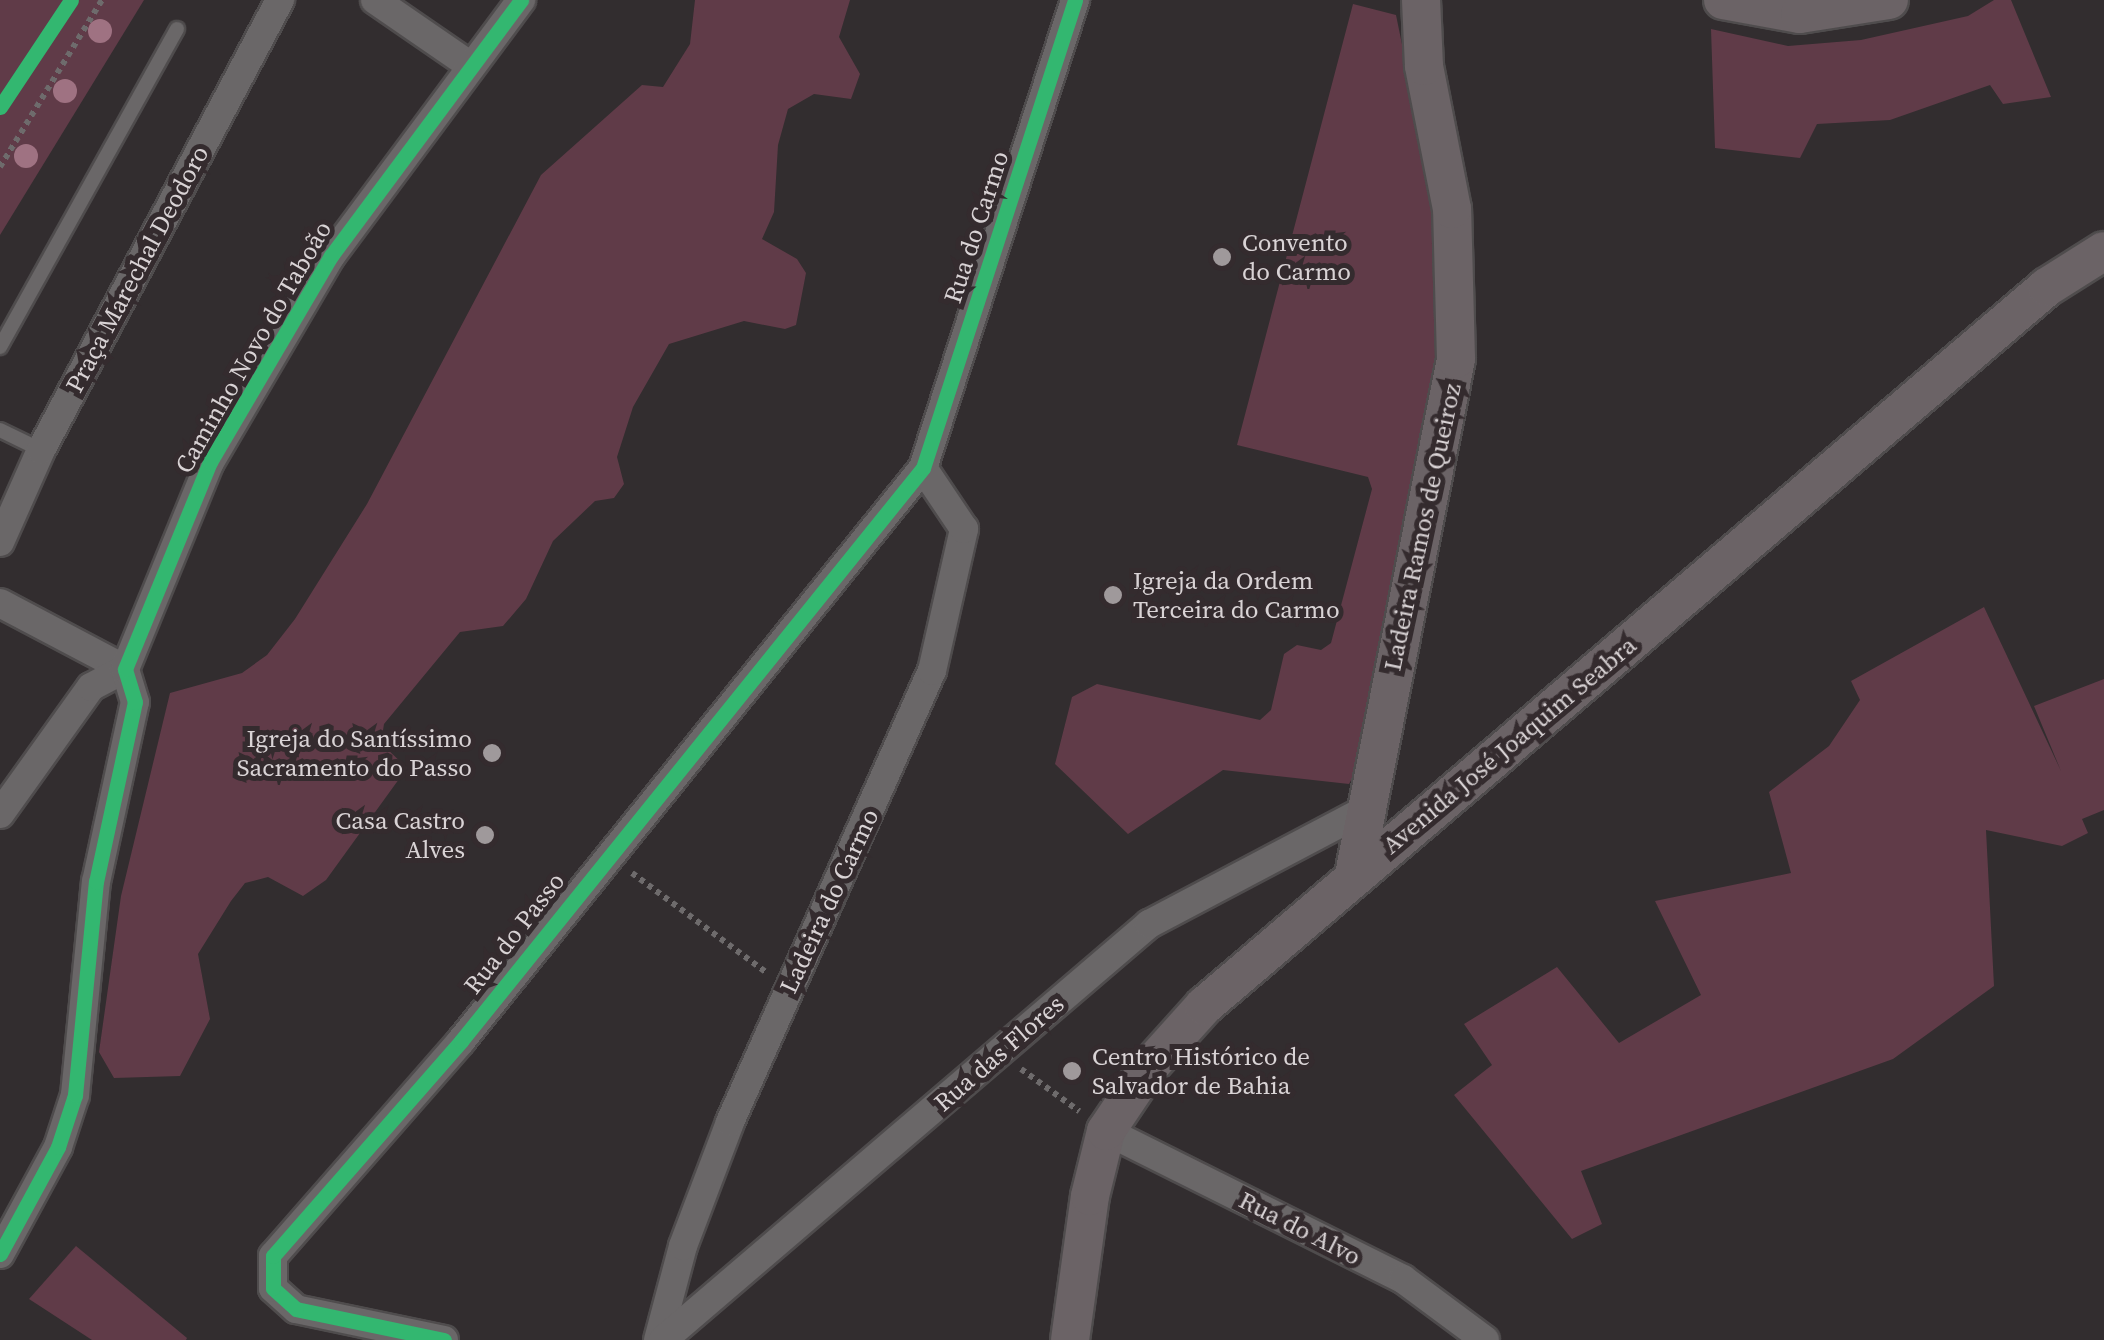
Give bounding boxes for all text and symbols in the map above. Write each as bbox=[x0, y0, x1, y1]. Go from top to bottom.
street label: Praça Marechal Deodoro bbox=[59, 141, 215, 397]
street label: Rua do Carmo bbox=[937, 147, 1015, 307]
street label: Caminho Novo do Taboão bbox=[168, 215, 338, 479]
place label: Convento do Carmo bbox=[1242, 228, 1351, 287]
marker: Convento do Carmo bbox=[1211, 246, 1233, 268]
street label: Ladeira Ramos de Queiroz bbox=[1377, 381, 1467, 673]
place label: Igreja da Ordem Terceira do Carmo bbox=[1133, 566, 1340, 625]
marker: Igreja da Ordem Terceira do Carmo bbox=[1102, 584, 1124, 606]
street label: Avenida José Joaquim Seabra bbox=[1376, 630, 1642, 860]
place label: Igreja do Santíssimo Sacramento do Passo bbox=[237, 724, 472, 783]
marker: Igreja do Santíssimo Sacramento do Passo bbox=[481, 742, 503, 764]
street label: Ladeira do Carmo bbox=[773, 804, 885, 998]
place label: Casa Castro Alves bbox=[336, 806, 465, 865]
marker: Casa Castro Alves bbox=[474, 824, 496, 846]
street label: Rua do Passo bbox=[457, 866, 571, 1000]
street label: Rua das Flores bbox=[928, 989, 1070, 1117]
place label: Centro Histórico de Salvador de Bahia bbox=[1092, 1042, 1310, 1101]
marker: Centro Histórico de Salvador de Bahia bbox=[1061, 1060, 1083, 1082]
street label: Rua do Alvo bbox=[1234, 1185, 1366, 1271]

